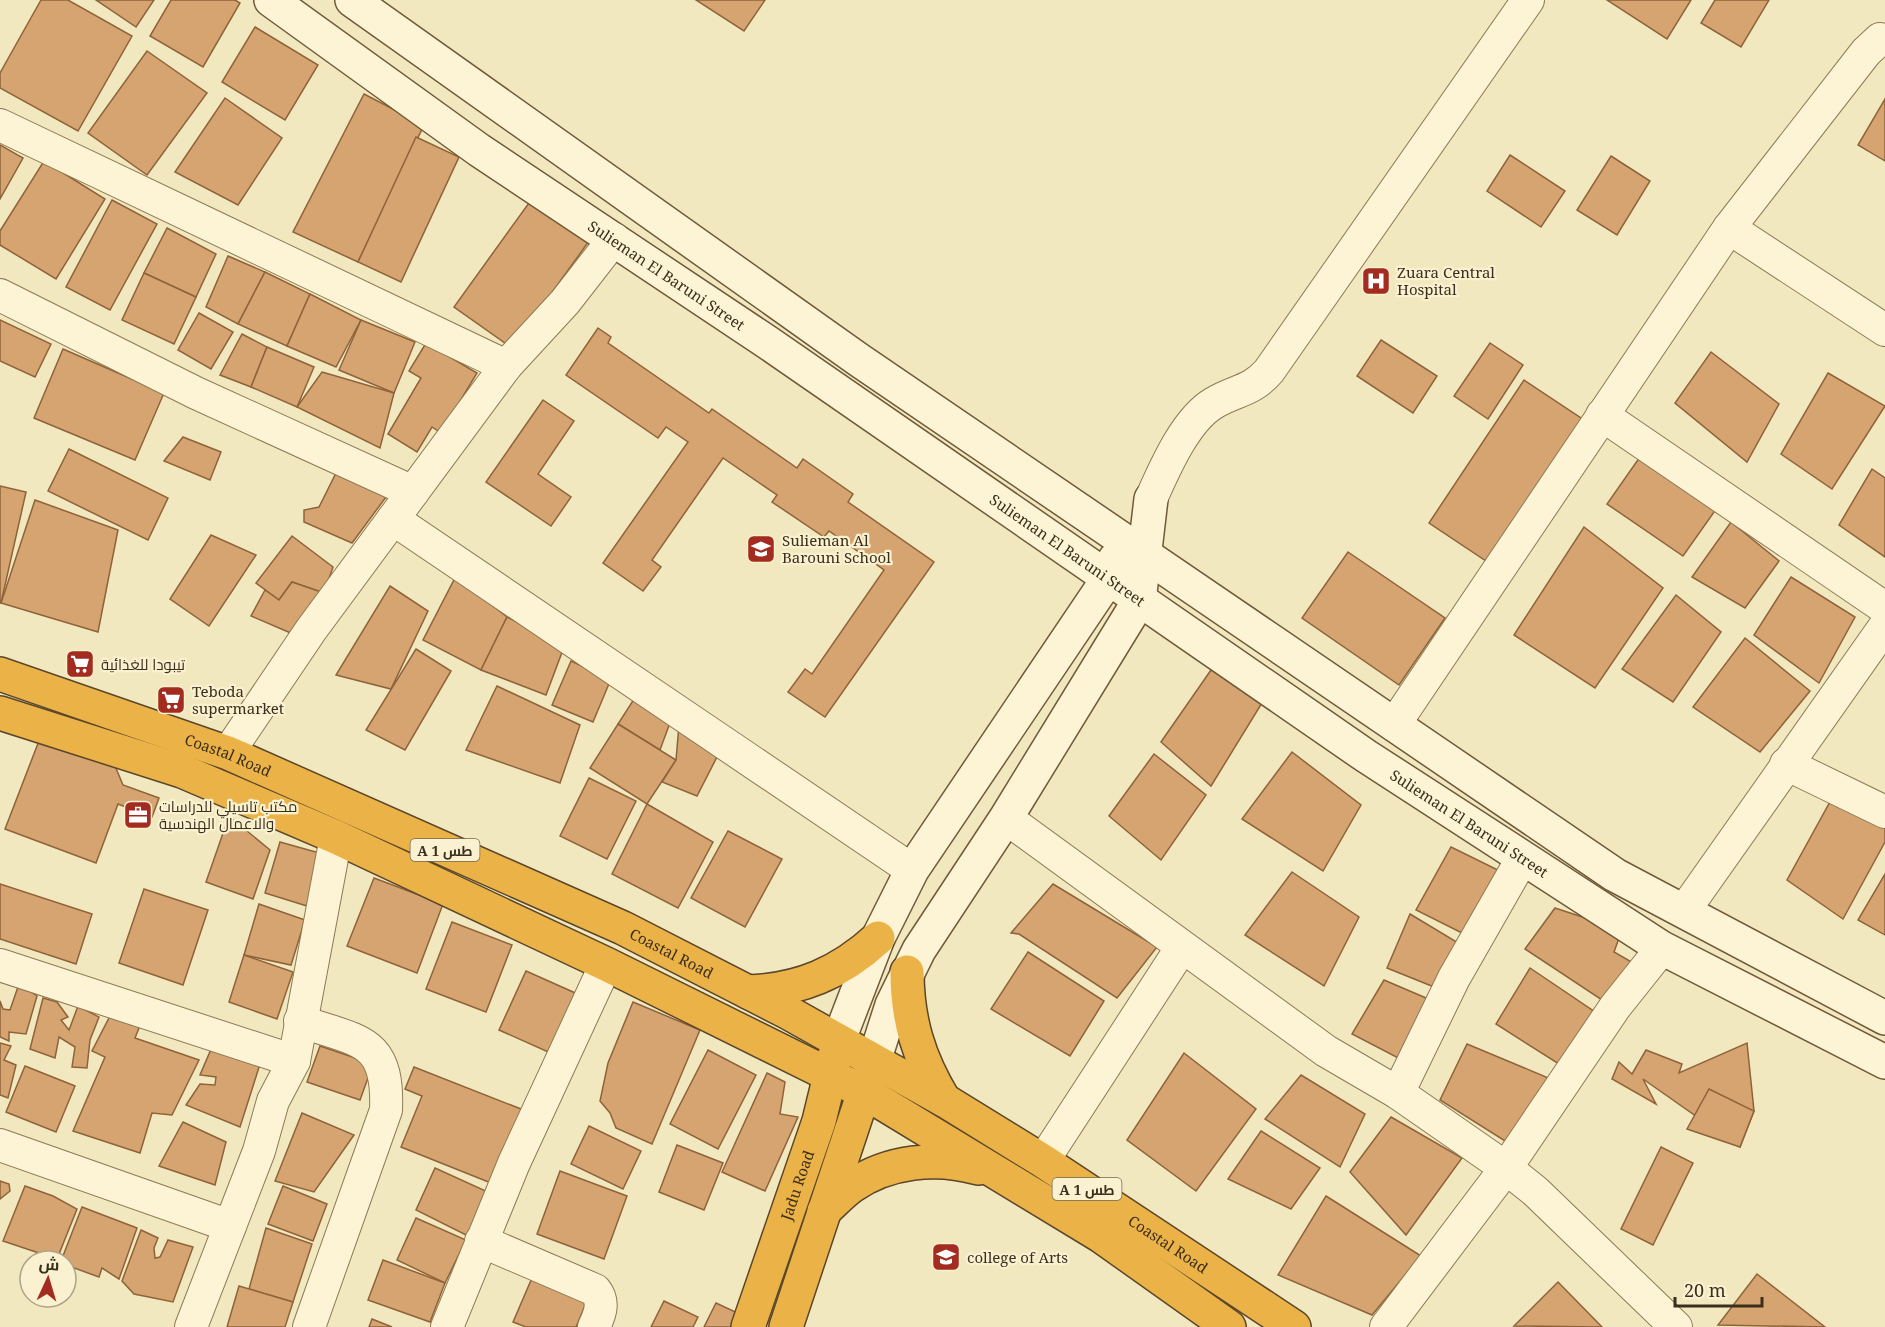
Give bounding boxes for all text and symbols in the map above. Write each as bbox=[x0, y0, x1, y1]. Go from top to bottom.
street label: Sulieman El Baruni Street bbox=[584, 216, 749, 335]
place label: Zuara Central Hospital bbox=[1397, 262, 1495, 299]
hospital icon: Zuara Central Hospital bbox=[1360, 265, 1392, 297]
street label: Sulieman El Baruni Street bbox=[986, 489, 1149, 610]
place label: Sulieman Al Barouni School bbox=[782, 530, 891, 567]
school or university icon: Sulieman Al Barouni School bbox=[745, 533, 777, 565]
supermarket icon: تيبودا للغذائية bbox=[64, 648, 96, 680]
place label: تيبودا للغذائية bbox=[101, 654, 185, 674]
place label: Teboda supermarket bbox=[192, 681, 284, 718]
supermarket icon: Teboda supermarket bbox=[155, 684, 187, 716]
street label: Coastal Road bbox=[182, 729, 275, 781]
street label: Sulieman El Baruni Street bbox=[1387, 764, 1552, 882]
place label: مكتب تاسيلي للدراسات والاعمال الهندسية bbox=[159, 796, 297, 834]
office icon: مكتب تاسيلي للدراسات والاعمال الهندسية bbox=[122, 799, 154, 831]
road number: A 1 طس bbox=[410, 839, 480, 861]
street label: Coastal Road bbox=[626, 923, 717, 983]
street label: Jadu Road bbox=[775, 1148, 818, 1224]
road number: A 1 طس bbox=[1052, 1178, 1122, 1200]
street label: Coastal Road bbox=[1125, 1210, 1212, 1277]
school or university icon: college of Arts bbox=[930, 1241, 962, 1273]
place label: college of Arts bbox=[967, 1247, 1068, 1267]
north arrow bbox=[18, 1249, 78, 1309]
text: ش bbox=[38, 1252, 60, 1276]
scale bar bbox=[1675, 1270, 1762, 1308]
text: 20 m bbox=[1684, 1278, 1726, 1302]

